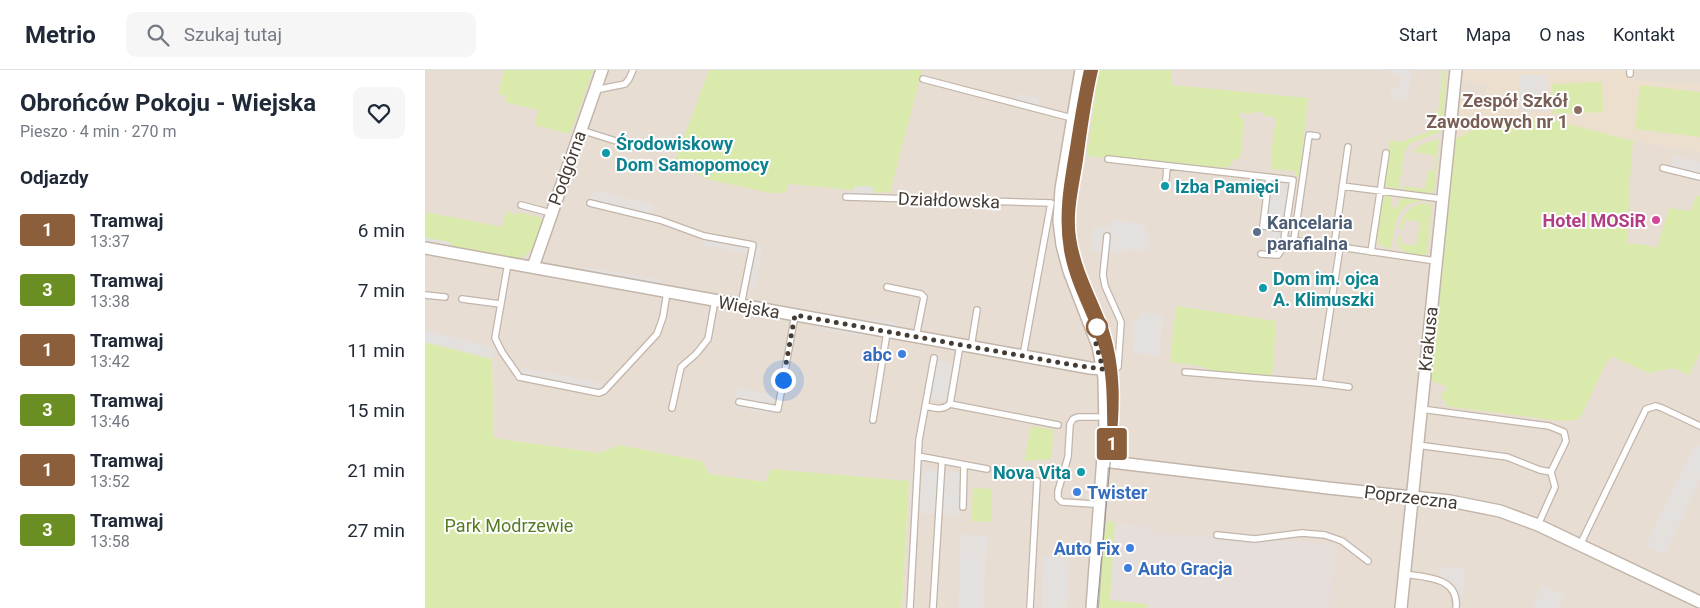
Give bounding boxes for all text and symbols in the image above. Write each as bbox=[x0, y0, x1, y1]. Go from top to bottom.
search box bbox=[126, 12, 476, 57]
text: Metrio bbox=[25, 21, 96, 49]
icon: search bbox=[144, 21, 172, 49]
text: Szukaj tutaj bbox=[184, 23, 282, 46]
text: Start bbox=[1399, 24, 1438, 45]
text: Mapa bbox=[1466, 24, 1511, 45]
text: O nas bbox=[1539, 24, 1585, 45]
text: Kontakt bbox=[1613, 24, 1675, 45]
button: heart bbox=[353, 87, 405, 139]
text: Obrońców Pokoju - Wiejska bbox=[20, 89, 316, 117]
place label: Zespół Szkół Zawodowych nr 1 bbox=[1426, 90, 1568, 132]
marker: Zespół Szkół Zawodowych nr 1 bbox=[1572, 104, 1584, 116]
text: Pieszo · 4 min · 270 m bbox=[20, 122, 177, 141]
street label: Podgórna bbox=[544, 128, 590, 208]
place label: Środowiskowy Dom Samopomocy bbox=[616, 133, 770, 175]
marker: Środowiskowy Dom Samopomocy bbox=[600, 147, 612, 159]
text: Odjazdy bbox=[20, 166, 89, 189]
place label: Izba Pamięci bbox=[1175, 176, 1279, 197]
marker: Izba Pamięci bbox=[1159, 180, 1171, 192]
street label: Działdowska bbox=[898, 188, 1000, 212]
text: Tramwaj bbox=[90, 209, 163, 232]
place label: Hotel MOSiR bbox=[1543, 210, 1646, 231]
place label: Kancelaria parafialna bbox=[1267, 212, 1353, 254]
marker: Hotel MOSiR bbox=[1650, 214, 1662, 226]
text: 1 bbox=[42, 219, 53, 240]
text: 6 min bbox=[358, 219, 405, 242]
marker: Kancelaria parafialna bbox=[1251, 226, 1263, 238]
text: 13:37 bbox=[90, 232, 130, 251]
place label: Dom im. ojca A. Klimuszki bbox=[1273, 268, 1379, 310]
text: Tramwaj bbox=[90, 269, 163, 292]
text: 3 bbox=[42, 279, 53, 300]
text: 7 min bbox=[358, 279, 405, 302]
marker: Dom im. ojca A. Klimuszki bbox=[1257, 282, 1269, 294]
street label: Wiejska bbox=[716, 291, 782, 323]
text: 13:38 bbox=[90, 292, 130, 311]
street label: Krakusa bbox=[1414, 306, 1442, 372]
unlabelled marker bbox=[1086, 316, 1108, 338]
text: Tramwaj bbox=[90, 329, 163, 352]
text: 1 bbox=[42, 339, 53, 360]
text: 11 min bbox=[347, 339, 405, 362]
place label: abc bbox=[863, 344, 892, 365]
marker: abc bbox=[896, 348, 908, 360]
text: 13:42 bbox=[90, 352, 130, 371]
your location bbox=[771, 368, 796, 393]
text: Tramwaj bbox=[90, 389, 163, 412]
text: 3 bbox=[42, 399, 53, 420]
text: 15 min bbox=[347, 399, 405, 422]
text: 13:46 bbox=[90, 412, 130, 431]
line badge: 1 bbox=[1096, 428, 1128, 460]
text: 1 bbox=[1107, 433, 1117, 454]
text: Tramwaj bbox=[90, 449, 163, 472]
text: 1 bbox=[42, 459, 53, 480]
text: 21 min bbox=[347, 459, 405, 482]
place label: Nova Vita bbox=[993, 462, 1071, 483]
marker: Nova Vita bbox=[1075, 466, 1087, 478]
text: 13:52 bbox=[90, 472, 130, 491]
street label: Poprzeczna bbox=[1363, 481, 1459, 513]
place label: Twister bbox=[1087, 482, 1148, 503]
marker: Twister bbox=[1071, 486, 1083, 498]
text: Tramwaj bbox=[90, 509, 163, 532]
park label: Park Modrzewie bbox=[445, 515, 573, 536]
text: 3 bbox=[42, 519, 53, 540]
text: 27 min bbox=[347, 519, 405, 542]
text: 13:58 bbox=[90, 532, 130, 551]
place label: Auto Fix bbox=[1054, 538, 1121, 559]
marker: Auto Fix bbox=[1124, 542, 1136, 554]
place label: Auto Gracja bbox=[1138, 558, 1233, 579]
marker: Auto Gracja bbox=[1122, 562, 1134, 574]

